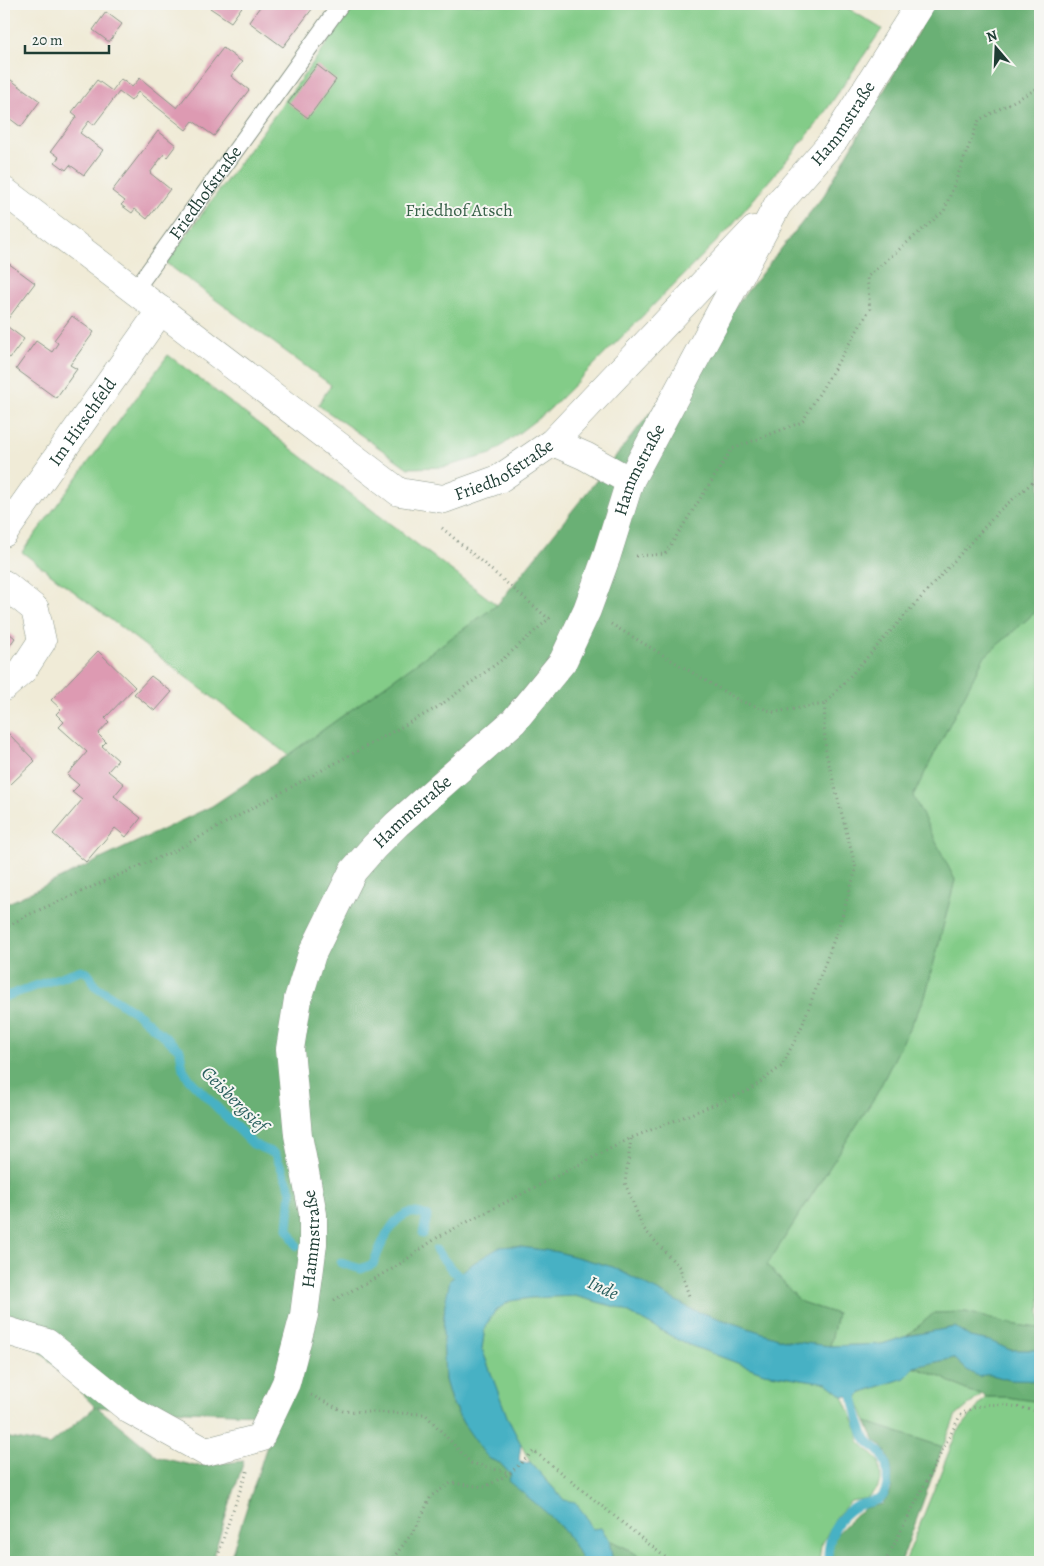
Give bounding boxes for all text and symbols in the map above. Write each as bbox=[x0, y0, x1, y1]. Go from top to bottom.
scale bar bbox=[25, 22, 109, 54]
north arrow bbox=[972, 22, 1022, 72]
text: N bbox=[984, 26, 1000, 47]
text: 20 m bbox=[32, 30, 63, 50]
street label: Hammstraße bbox=[805, 76, 881, 171]
street label: Friedhofstraße bbox=[163, 141, 247, 244]
park label: Friedhof Atsch bbox=[405, 198, 513, 222]
street label: Im Hirschfeld bbox=[43, 373, 122, 471]
street label: Hammstraße bbox=[608, 420, 670, 518]
street label: Friedhofstraße bbox=[451, 433, 558, 506]
street label: Hammstraße bbox=[367, 770, 457, 854]
water label: Geisbergsief bbox=[195, 1060, 276, 1141]
street label: Hammstraße bbox=[296, 1188, 326, 1289]
water label: Inde bbox=[583, 1270, 623, 1306]

